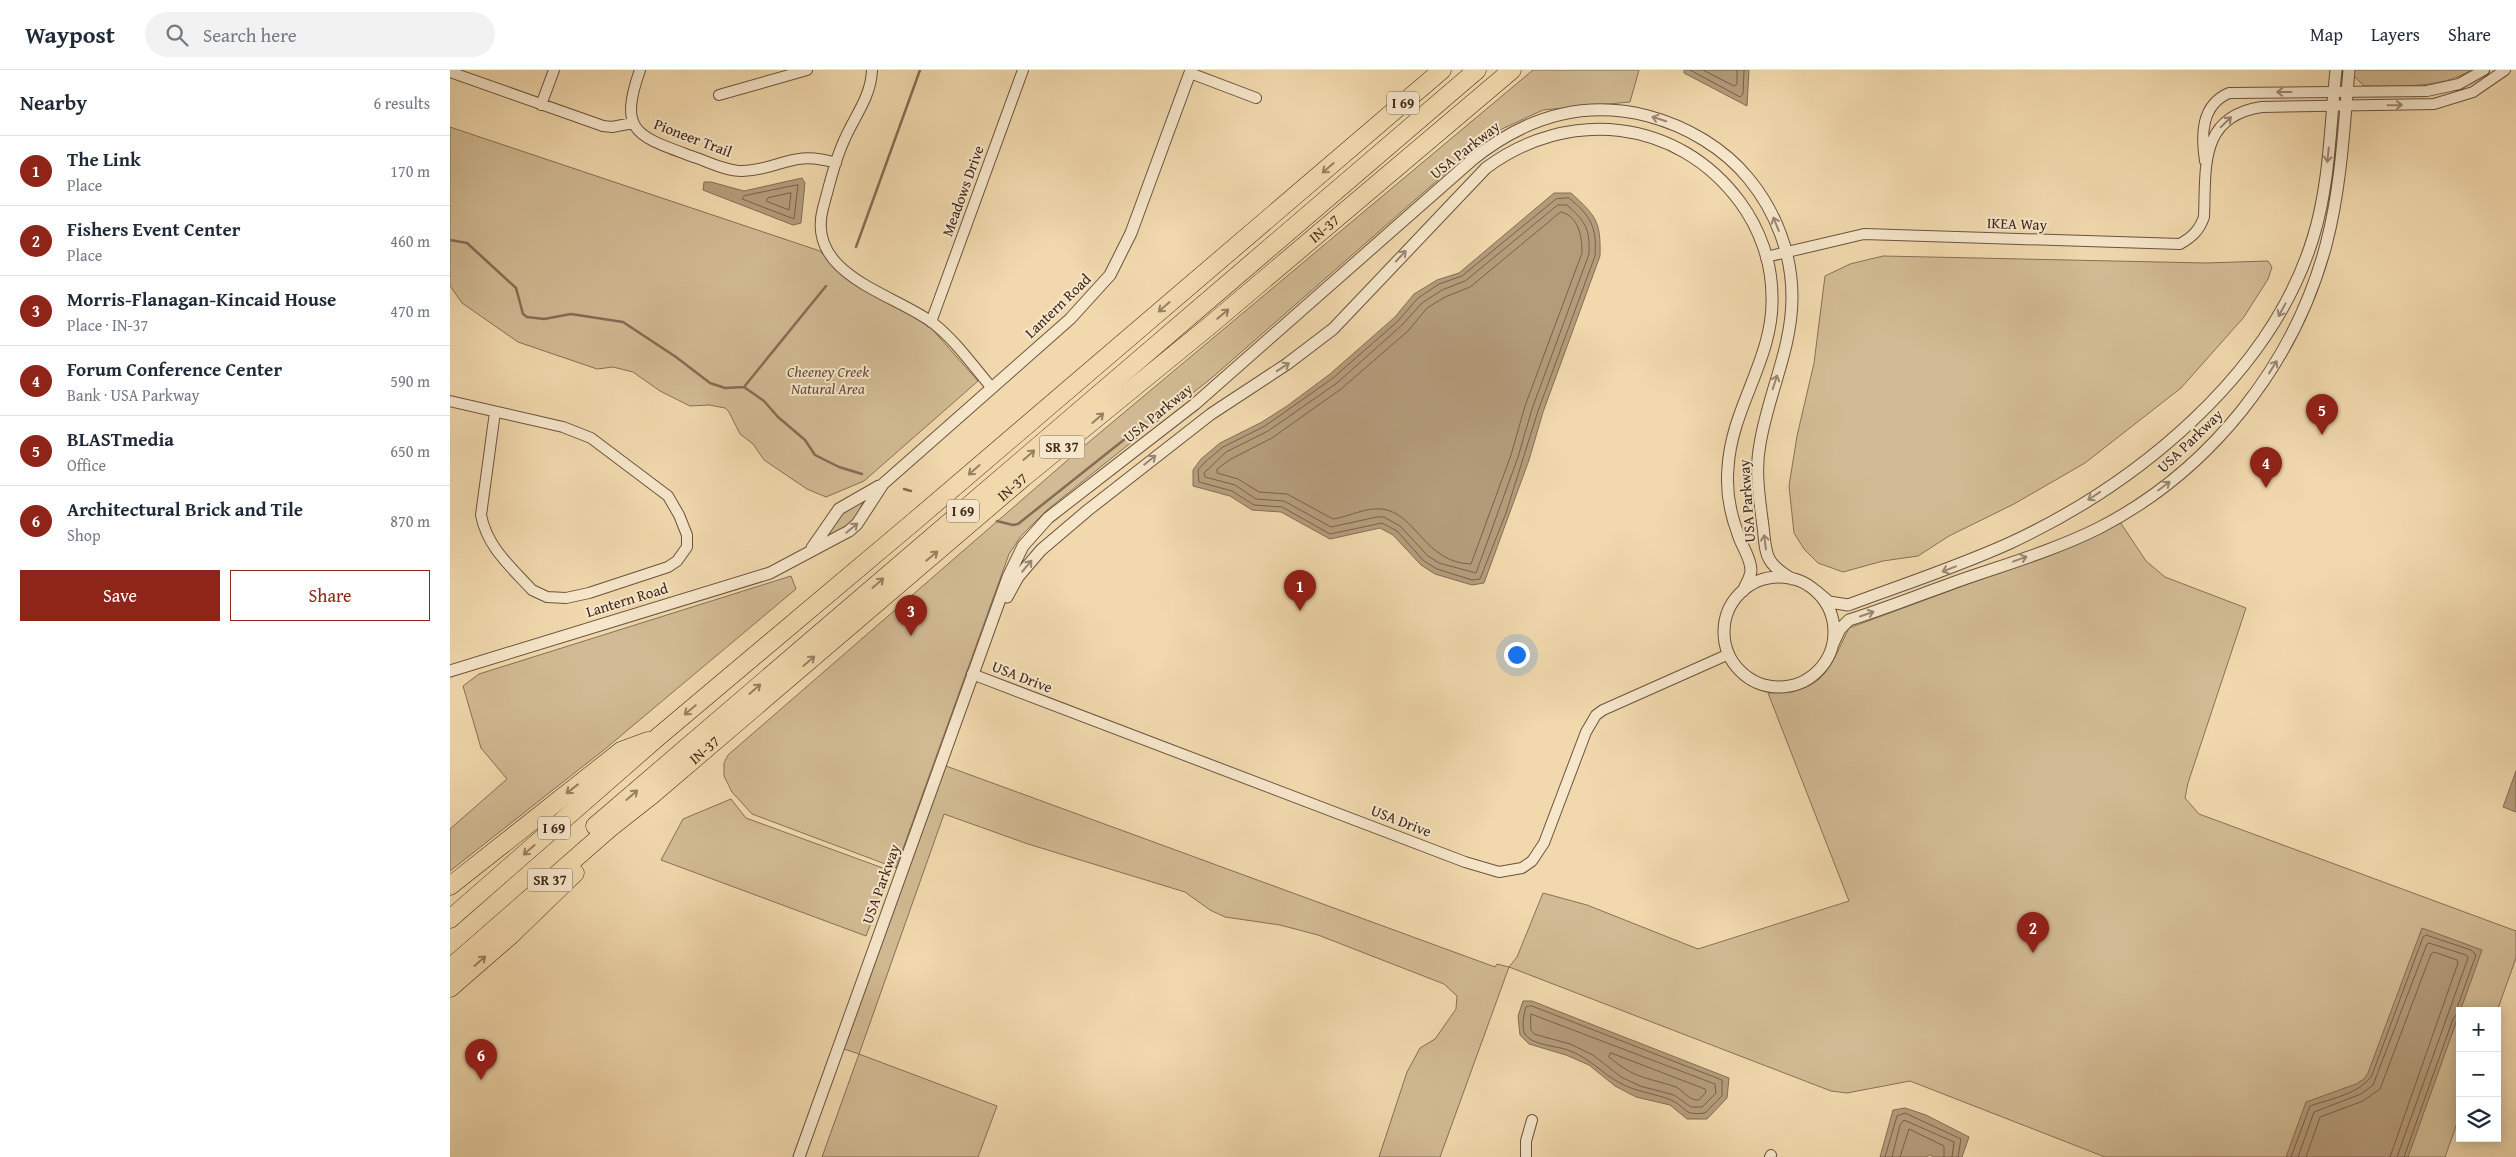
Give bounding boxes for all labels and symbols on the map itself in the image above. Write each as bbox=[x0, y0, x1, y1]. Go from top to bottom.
one-way arrow bbox=[2277, 87, 2293, 97]
road number: I 69 bbox=[1387, 92, 1419, 114]
one-way arrow bbox=[2386, 101, 2402, 110]
street label: Pioneer Trail bbox=[651, 113, 735, 162]
one-way arrow bbox=[1651, 114, 1667, 124]
street label: USA Parkway bbox=[1425, 115, 1504, 184]
one-way arrow bbox=[2219, 116, 2232, 128]
street label: Meadows Drive bbox=[936, 142, 989, 239]
one-way arrow bbox=[2323, 147, 2333, 163]
one-way arrow bbox=[1321, 162, 1334, 173]
street label: IN-37 bbox=[1304, 209, 1344, 247]
street label: IKEA Way bbox=[1987, 212, 2048, 235]
one-way arrow bbox=[1771, 217, 1781, 232]
one-way arrow bbox=[1395, 250, 1407, 263]
street label: Lantern Road bbox=[1020, 269, 1095, 343]
one-way arrow bbox=[1158, 302, 1171, 313]
one-way arrow bbox=[2277, 302, 2287, 316]
one-way arrow bbox=[1216, 309, 1229, 320]
one-way arrow bbox=[2269, 360, 2279, 374]
park label: Cheeney Creek Natural Area bbox=[787, 361, 869, 399]
one-way arrow bbox=[1275, 362, 1289, 372]
one-way arrow bbox=[1771, 375, 1781, 391]
street label: USA Parkway bbox=[1119, 378, 1197, 447]
pin: 5 bbox=[2306, 394, 2338, 435]
street label: USA Parkway bbox=[2152, 404, 2227, 477]
one-way arrow bbox=[1091, 412, 1104, 424]
road number: SR 37 bbox=[1040, 436, 1084, 458]
pin: 4 bbox=[2250, 447, 2282, 488]
one-way arrow bbox=[1022, 449, 1035, 461]
one-way arrow bbox=[1143, 455, 1156, 466]
street label: USA Parkway bbox=[1733, 458, 1760, 543]
one-way arrow bbox=[968, 464, 981, 476]
street label: IN-37 bbox=[992, 468, 1032, 506]
one-way arrow bbox=[2157, 481, 2171, 491]
one-way arrow bbox=[2087, 491, 2101, 501]
road number: I 69 bbox=[947, 500, 979, 522]
one-way arrow bbox=[845, 522, 858, 534]
one-way arrow bbox=[1760, 535, 1770, 551]
one-way arrow bbox=[926, 550, 939, 561]
one-way arrow bbox=[2012, 554, 2028, 564]
one-way arrow bbox=[1022, 560, 1033, 573]
one-way arrow bbox=[1942, 565, 1957, 574]
pin: 1 bbox=[1284, 570, 1316, 611]
street label: Lantern Road bbox=[583, 577, 670, 622]
one-way arrow bbox=[872, 578, 885, 589]
pin: 3 bbox=[895, 595, 927, 636]
one-way arrow bbox=[1859, 609, 1875, 618]
your location bbox=[1504, 642, 1530, 668]
one-way arrow bbox=[802, 655, 815, 667]
street label: USA Drive bbox=[989, 655, 1055, 698]
one-way arrow bbox=[748, 684, 761, 695]
one-way arrow bbox=[684, 705, 697, 716]
street label: IN-37 bbox=[684, 731, 724, 769]
one-way arrow bbox=[566, 783, 579, 794]
one-way arrow bbox=[625, 789, 638, 800]
street label: USA Drive bbox=[1368, 799, 1434, 842]
road number: I 69 bbox=[538, 816, 570, 840]
street label: USA Parkway bbox=[856, 840, 905, 927]
one-way arrow bbox=[523, 844, 536, 855]
road number: SR 37 bbox=[528, 868, 572, 892]
pin: 2 bbox=[2017, 912, 2049, 953]
one-way arrow bbox=[474, 956, 487, 967]
pin: 6 bbox=[465, 1039, 497, 1080]

